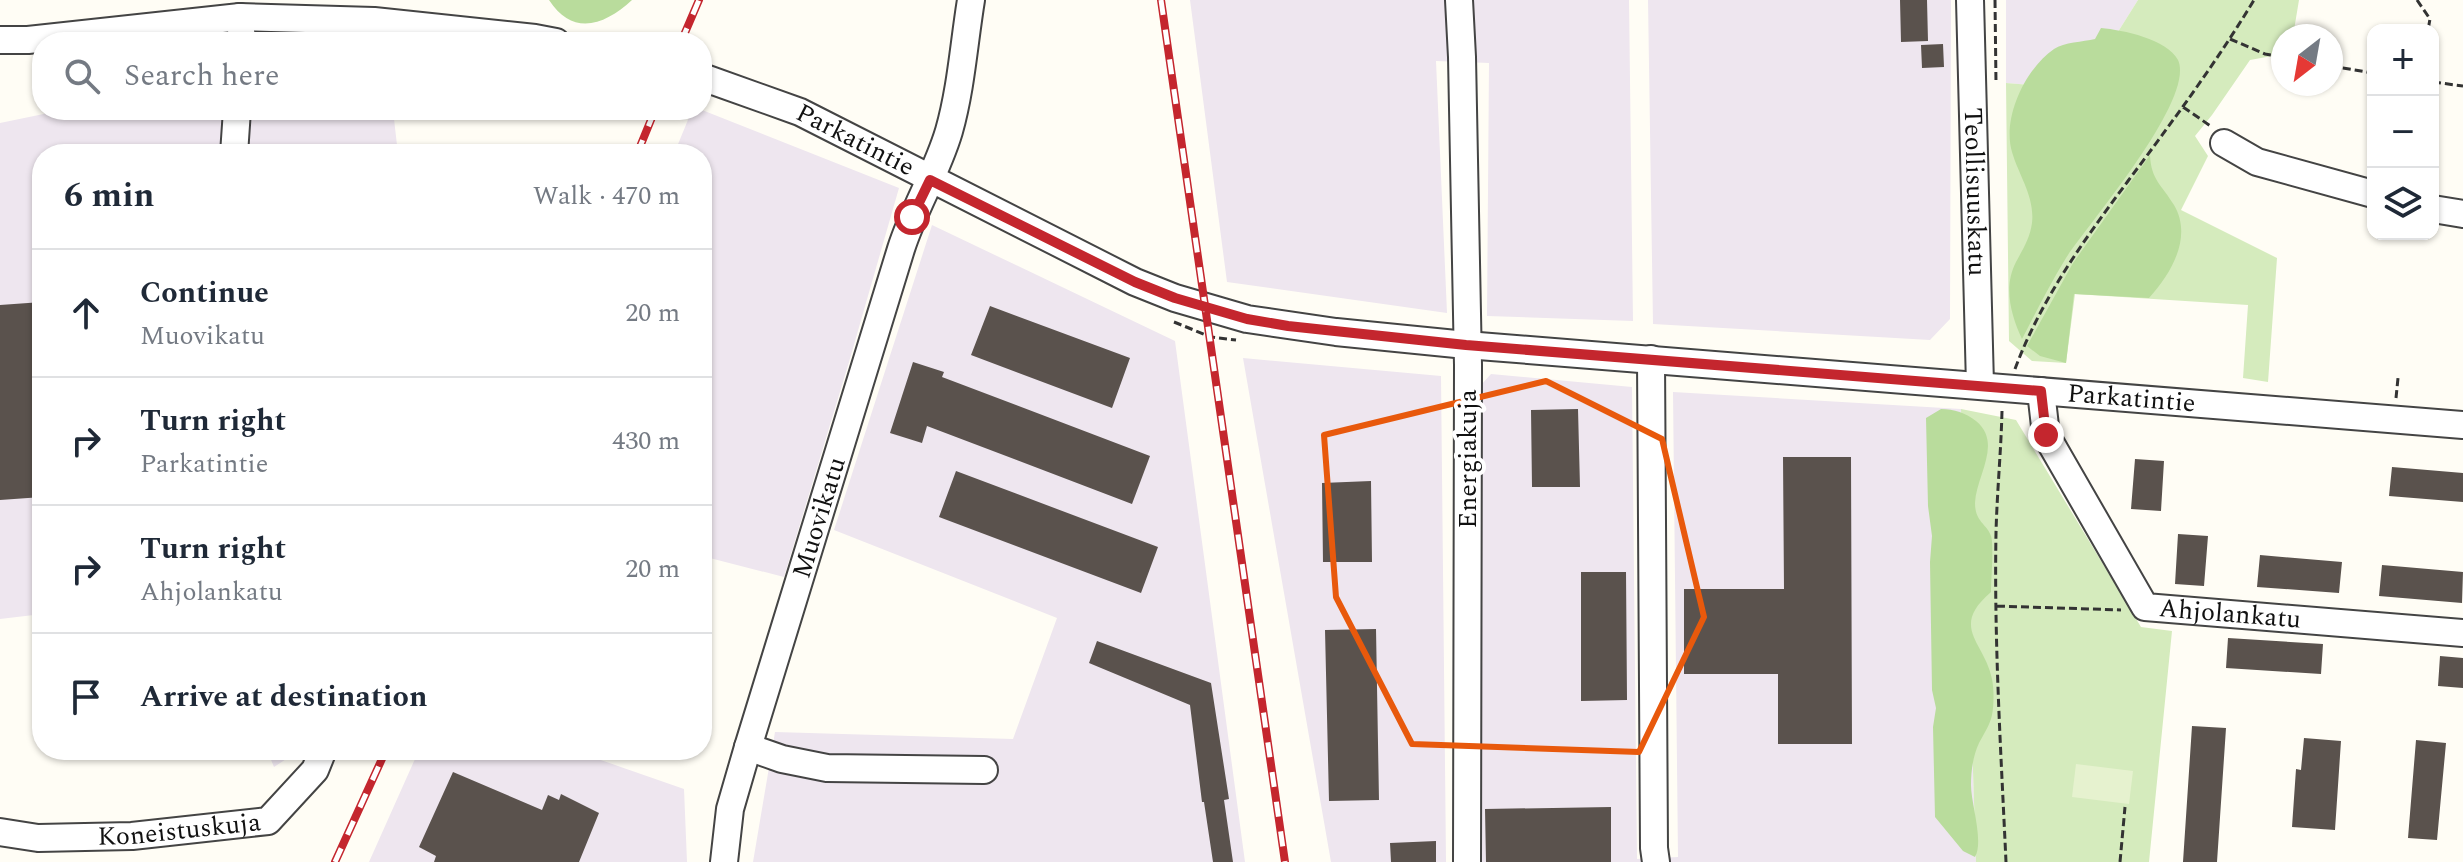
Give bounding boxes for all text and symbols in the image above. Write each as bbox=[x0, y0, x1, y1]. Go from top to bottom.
north arrow bbox=[2271, 24, 2343, 96]
map controls bbox=[2367, 24, 2439, 240]
button: + bbox=[2367, 24, 2439, 96]
search box bbox=[32, 32, 712, 120]
text: Search here bbox=[124, 53, 280, 99]
icon: search bbox=[60, 54, 104, 98]
street label: Parkatintie bbox=[789, 93, 922, 187]
button: − bbox=[2367, 96, 2439, 168]
street label: Teollisuuskatu bbox=[1953, 107, 1997, 277]
button: layers bbox=[2367, 168, 2439, 240]
text: 6 min bbox=[64, 170, 154, 222]
text: Walk · 470 m bbox=[533, 176, 680, 216]
route start bbox=[894, 199, 930, 235]
text: Continue bbox=[140, 270, 269, 316]
icon: ahead bbox=[64, 291, 108, 335]
text: 20 m bbox=[625, 293, 680, 333]
text: Muovikatu bbox=[140, 316, 265, 356]
street label: Parkatintie bbox=[2066, 373, 2197, 423]
street label: Energiakuja bbox=[1448, 389, 1488, 529]
text: Turn right bbox=[140, 398, 286, 444]
route end bbox=[2028, 417, 2064, 453]
icon: right bbox=[64, 419, 108, 463]
text: 430 m bbox=[612, 421, 680, 461]
text: Parkatintie bbox=[140, 444, 268, 484]
street label: Muovikatu bbox=[782, 452, 857, 583]
text: Turn right bbox=[140, 526, 286, 572]
icon: right bbox=[64, 547, 108, 591]
text: 20 m bbox=[625, 549, 680, 589]
text: Ahjolankatu bbox=[140, 572, 283, 612]
street label: Ahjolankatu bbox=[2157, 588, 2303, 640]
text: Arrive at destination bbox=[140, 674, 427, 720]
icon: arrive bbox=[64, 675, 108, 719]
street label: Koneistuskuja bbox=[97, 802, 263, 857]

